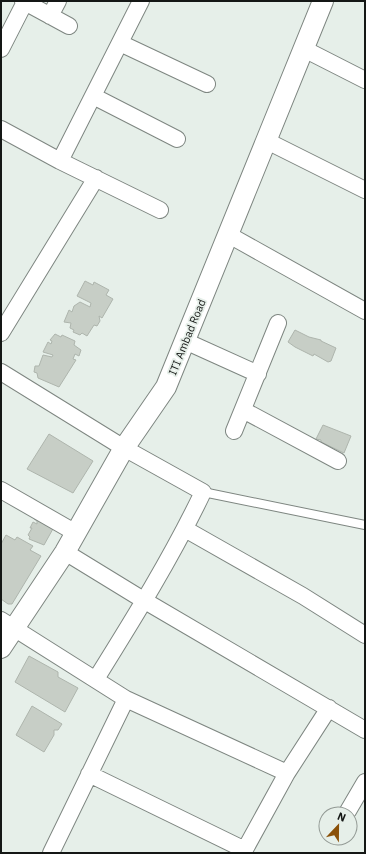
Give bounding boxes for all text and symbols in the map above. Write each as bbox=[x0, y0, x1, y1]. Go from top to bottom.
street label: ITI Ambad Road bbox=[165, 297, 209, 377]
north arrow bbox=[318, 806, 358, 846]
text: N bbox=[335, 809, 348, 825]

